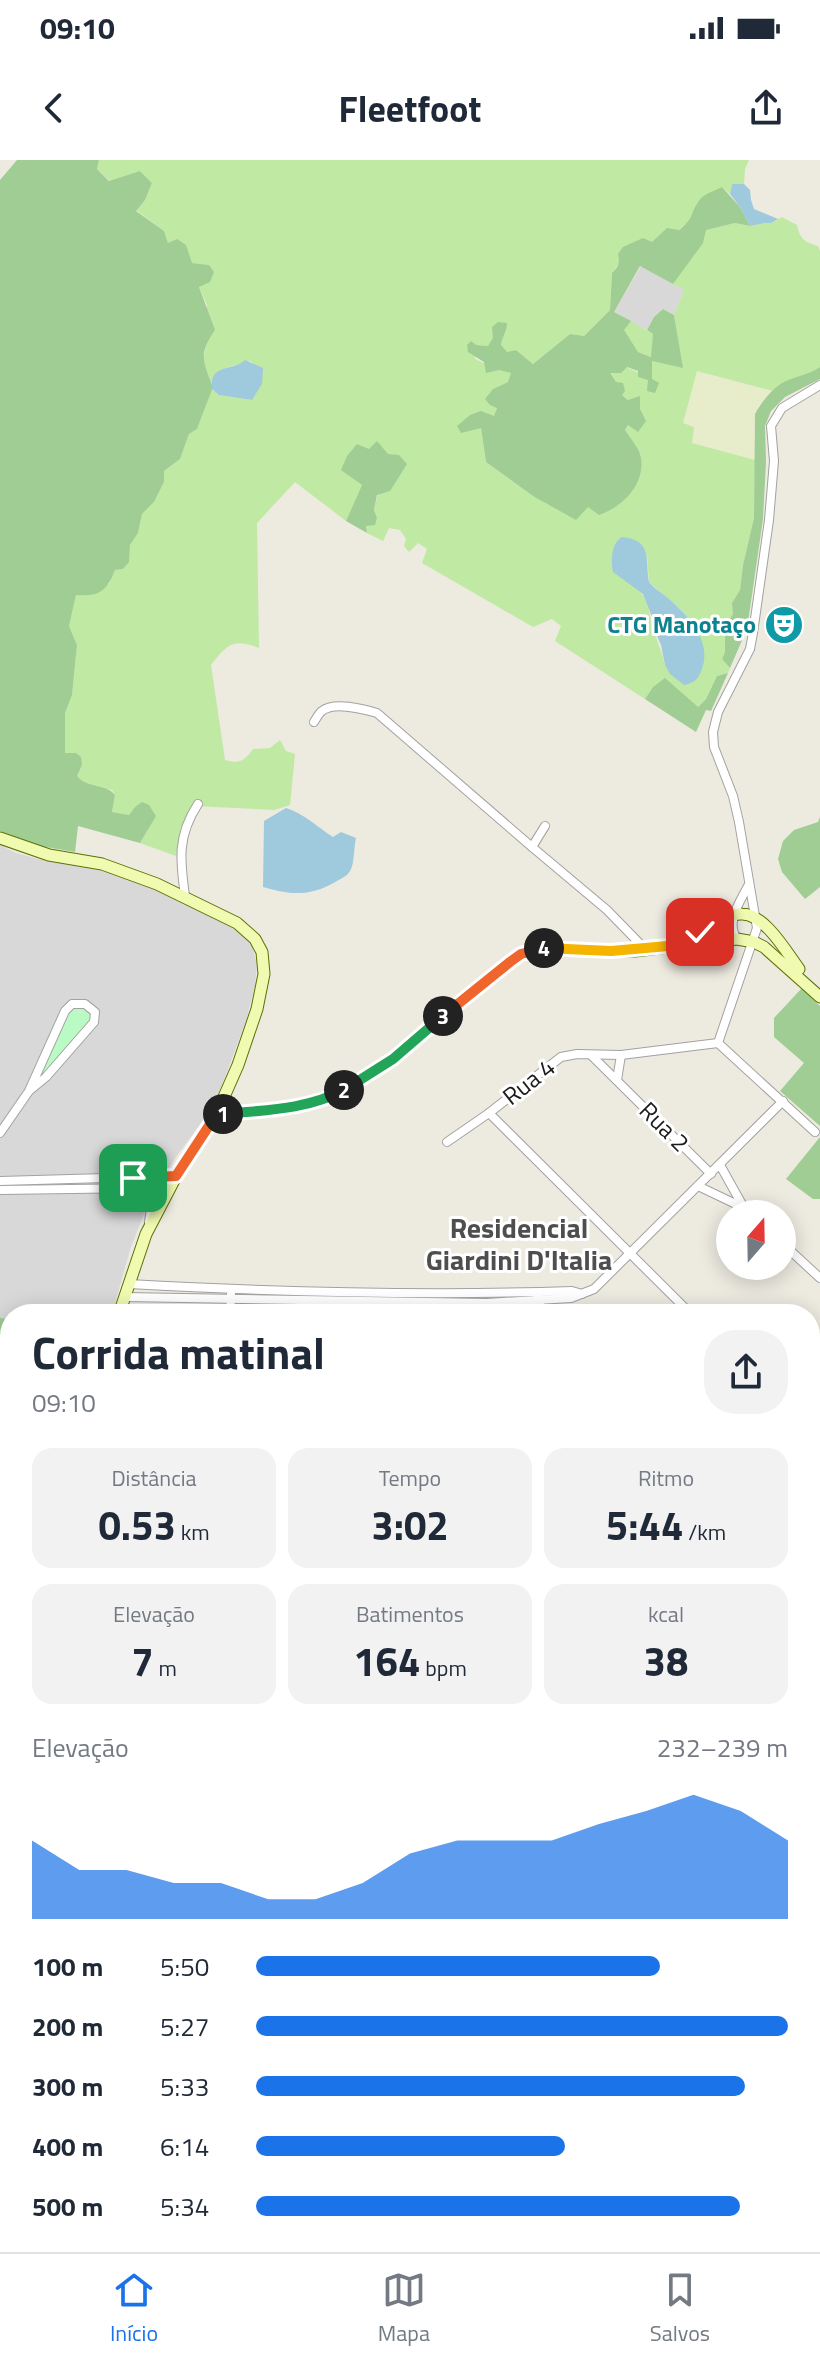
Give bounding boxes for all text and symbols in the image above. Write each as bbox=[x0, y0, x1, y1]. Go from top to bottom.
text: 09:10 bbox=[40, 5, 115, 51]
text: Fleetfoot bbox=[339, 81, 481, 136]
icon: back bbox=[32, 86, 76, 130]
icon: share bbox=[744, 86, 788, 130]
theatre icon: CTG Manotaço bbox=[763, 604, 805, 646]
place label: CTG Manotaço bbox=[607, 606, 756, 642]
pin bbox=[666, 898, 734, 966]
icon: check bbox=[678, 910, 722, 954]
pin: 4 bbox=[524, 928, 564, 968]
text: 4 bbox=[538, 931, 550, 965]
pin: 3 bbox=[423, 996, 463, 1036]
text: 3 bbox=[437, 999, 449, 1033]
street label: Rua 4 bbox=[494, 1049, 562, 1113]
pin: 2 bbox=[324, 1070, 364, 1110]
text: 2 bbox=[338, 1073, 350, 1107]
street label: Rua 2 bbox=[631, 1093, 698, 1160]
pin: 1 bbox=[203, 1094, 243, 1134]
text: 1 bbox=[217, 1097, 229, 1131]
pin bbox=[99, 1144, 167, 1212]
icon: arrive bbox=[111, 1156, 155, 1200]
north arrow bbox=[716, 1200, 796, 1280]
map controls bbox=[716, 1200, 796, 1280]
district label: Residencial Giardini D'Italia bbox=[426, 1206, 612, 1281]
text: Corrida matinal bbox=[32, 1319, 325, 1386]
button: share bbox=[704, 1330, 788, 1414]
text: 09:10 bbox=[32, 1383, 96, 1422]
text: Distância bbox=[111, 1461, 197, 1495]
text: Tempo bbox=[379, 1461, 441, 1495]
text: Ritmo bbox=[638, 1461, 694, 1495]
text: 0.53 bbox=[98, 1495, 176, 1556]
text: 3:02 bbox=[371, 1495, 449, 1556]
text: 5:44 bbox=[606, 1495, 683, 1556]
text: km bbox=[176, 1515, 210, 1549]
text: /km bbox=[683, 1515, 726, 1549]
text: Elevação bbox=[113, 1597, 195, 1631]
text: Batimentos bbox=[356, 1597, 464, 1631]
text: kcal bbox=[648, 1597, 684, 1631]
text: 7 bbox=[131, 1631, 154, 1692]
text: 164 bbox=[353, 1631, 420, 1692]
text: 38 bbox=[644, 1631, 688, 1692]
text: m bbox=[154, 1651, 177, 1685]
text: bpm bbox=[420, 1651, 467, 1685]
text: Elevação bbox=[32, 1728, 129, 1767]
text: 232–239 m bbox=[657, 1728, 788, 1767]
text: 100 m bbox=[32, 1947, 103, 1986]
text: 5:50 bbox=[160, 1947, 209, 1986]
text: 200 m bbox=[32, 2007, 103, 2046]
text: 5:27 bbox=[160, 2007, 209, 2046]
text: 300 m bbox=[32, 2067, 103, 2106]
text: 5:33 bbox=[160, 2067, 209, 2106]
text: 400 m bbox=[32, 2127, 103, 2166]
text: 6:14 bbox=[160, 2127, 209, 2166]
text: 500 m bbox=[32, 2187, 103, 2226]
text: 5:34 bbox=[160, 2187, 209, 2226]
tab: Início bbox=[110, 2268, 158, 2350]
tab: Mapa bbox=[378, 2268, 430, 2350]
tab: Salvos bbox=[650, 2268, 710, 2350]

